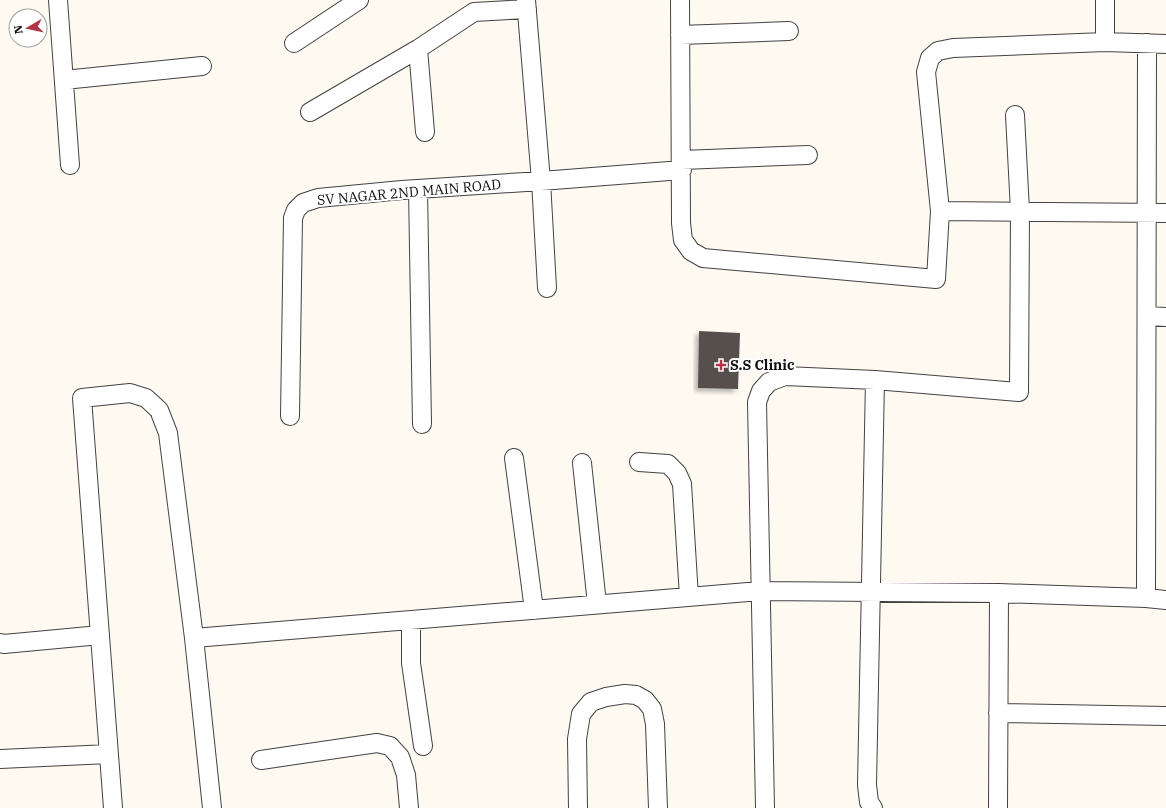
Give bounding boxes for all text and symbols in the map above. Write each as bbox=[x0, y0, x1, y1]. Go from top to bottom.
north arrow bbox=[8, 8, 48, 48]
text: N bbox=[10, 24, 26, 35]
street label: SV NAGAR 2ND MAIN ROAD bbox=[316, 175, 502, 209]
place label: S.S Clinic bbox=[730, 356, 795, 374]
marker: S.S Clinic bbox=[715, 359, 727, 371]

